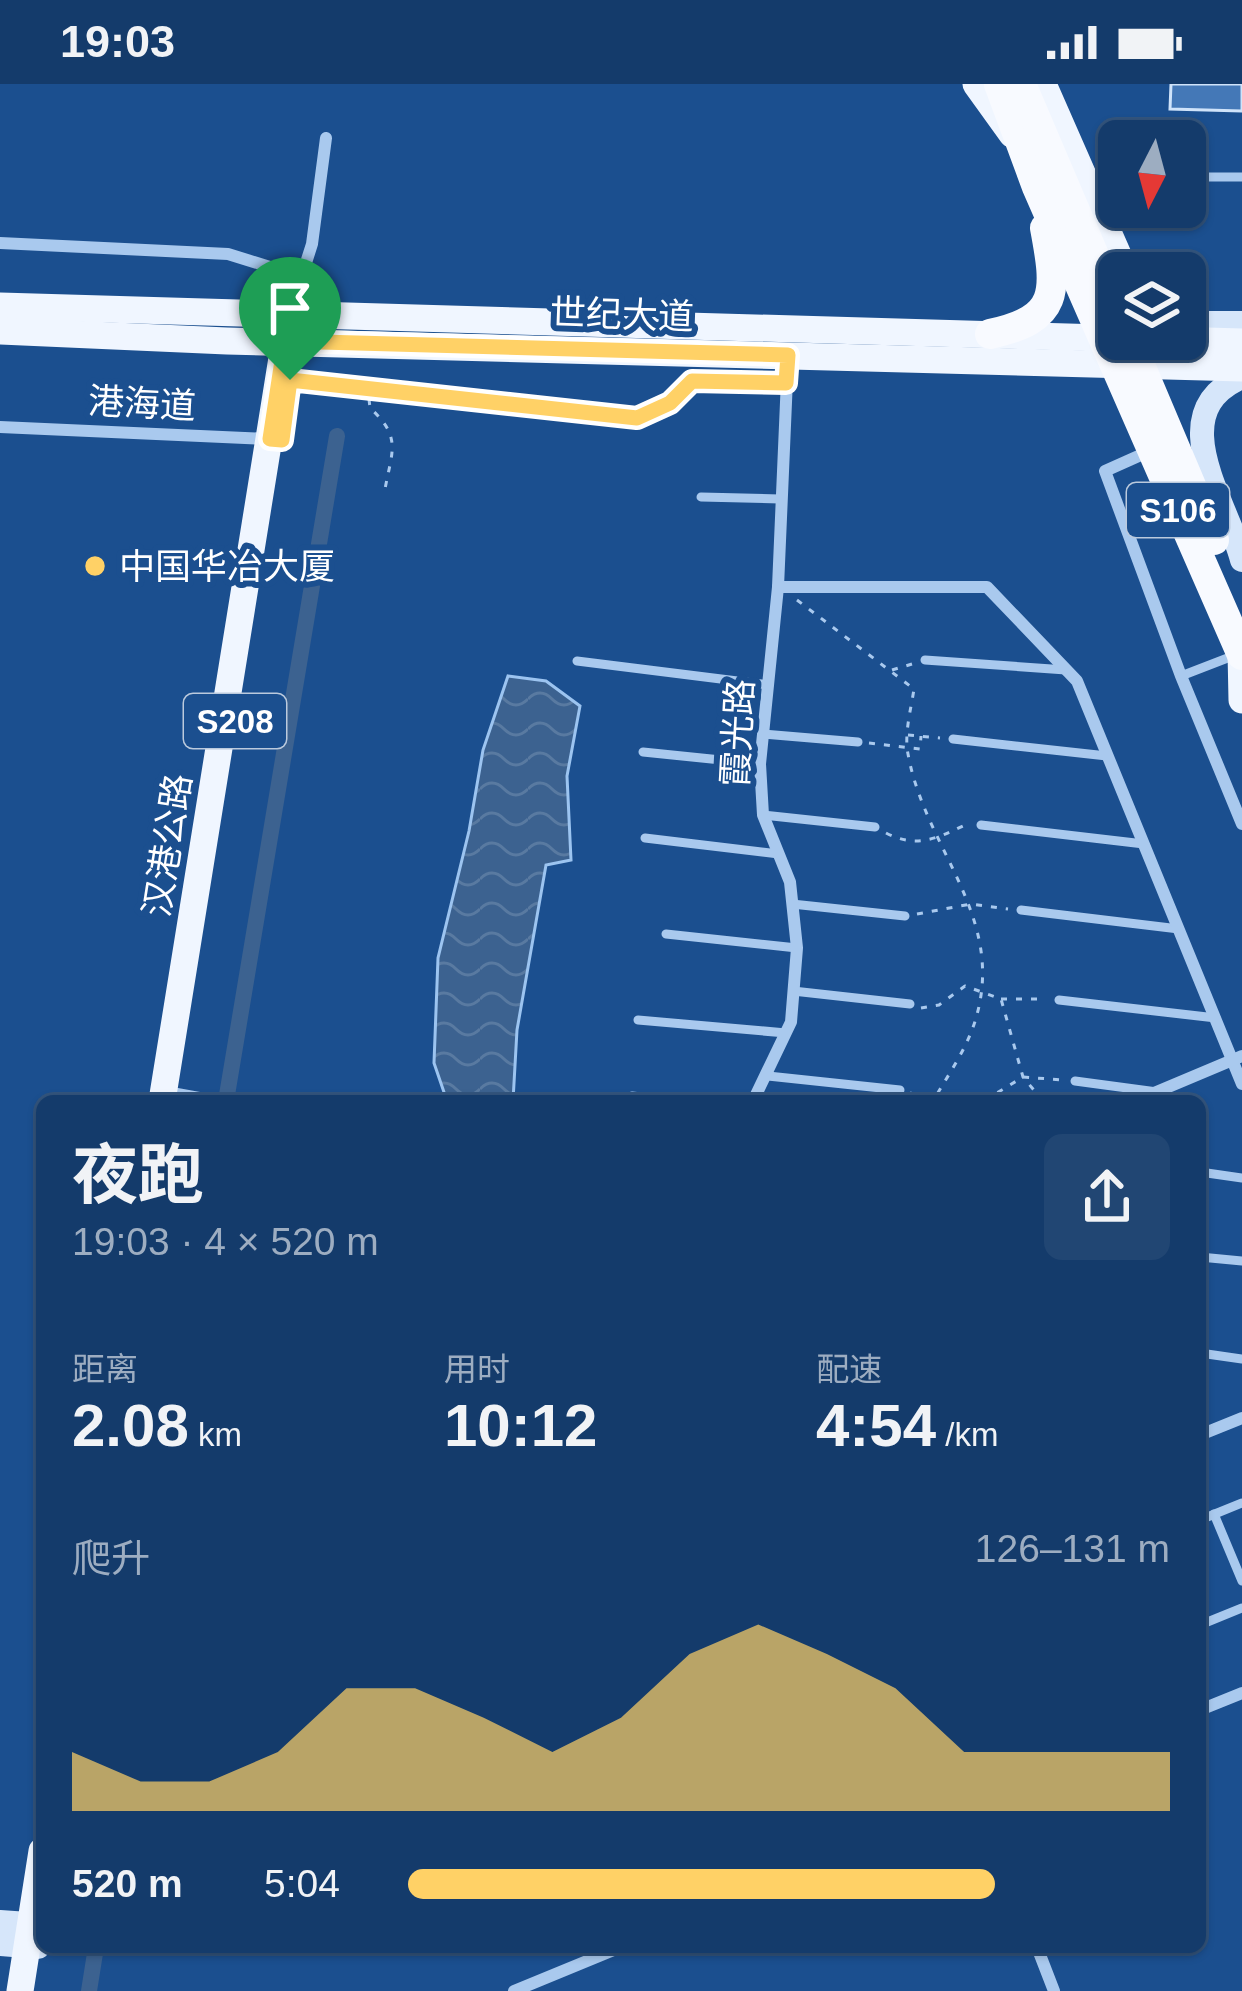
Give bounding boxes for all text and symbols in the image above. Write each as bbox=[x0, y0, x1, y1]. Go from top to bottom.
text: 19:03 bbox=[60, 16, 175, 67]
north arrow bbox=[1098, 120, 1206, 228]
map controls bbox=[1098, 120, 1206, 360]
button: layers bbox=[1098, 252, 1206, 360]
pin bbox=[239, 257, 341, 380]
icon: arrive bbox=[257, 275, 323, 341]
street label: 世纪大道 bbox=[549, 291, 695, 338]
street label: 港海道 bbox=[87, 380, 197, 427]
road number: S106 bbox=[1127, 483, 1229, 537]
place label: 中国华冶大厦 bbox=[119, 546, 335, 587]
marker: 中国华冶大厦 bbox=[82, 553, 108, 579]
street label: 霞光路 bbox=[714, 678, 761, 788]
road number: S208 bbox=[184, 694, 286, 748]
street label: 汉港公路 bbox=[136, 771, 199, 919]
button: share bbox=[1044, 1134, 1170, 1260]
text: 夜跑 bbox=[72, 1138, 204, 1212]
text: 19:03 · 4 × 520 m bbox=[72, 1220, 379, 1263]
text: 距离 bbox=[72, 1351, 138, 1388]
text: 用时 bbox=[444, 1351, 510, 1388]
text: 配速 bbox=[816, 1351, 882, 1388]
text: 2.08 bbox=[72, 1392, 189, 1459]
text: 10:12 bbox=[444, 1392, 597, 1459]
text: 4:54 bbox=[816, 1392, 936, 1459]
text: km bbox=[189, 1416, 242, 1453]
text: /km bbox=[936, 1416, 998, 1453]
text: 126–131 m bbox=[975, 1527, 1170, 1570]
text: 爬升 bbox=[72, 1537, 150, 1580]
text: 520 m bbox=[72, 1862, 183, 1905]
text: 5:04 bbox=[264, 1862, 340, 1905]

